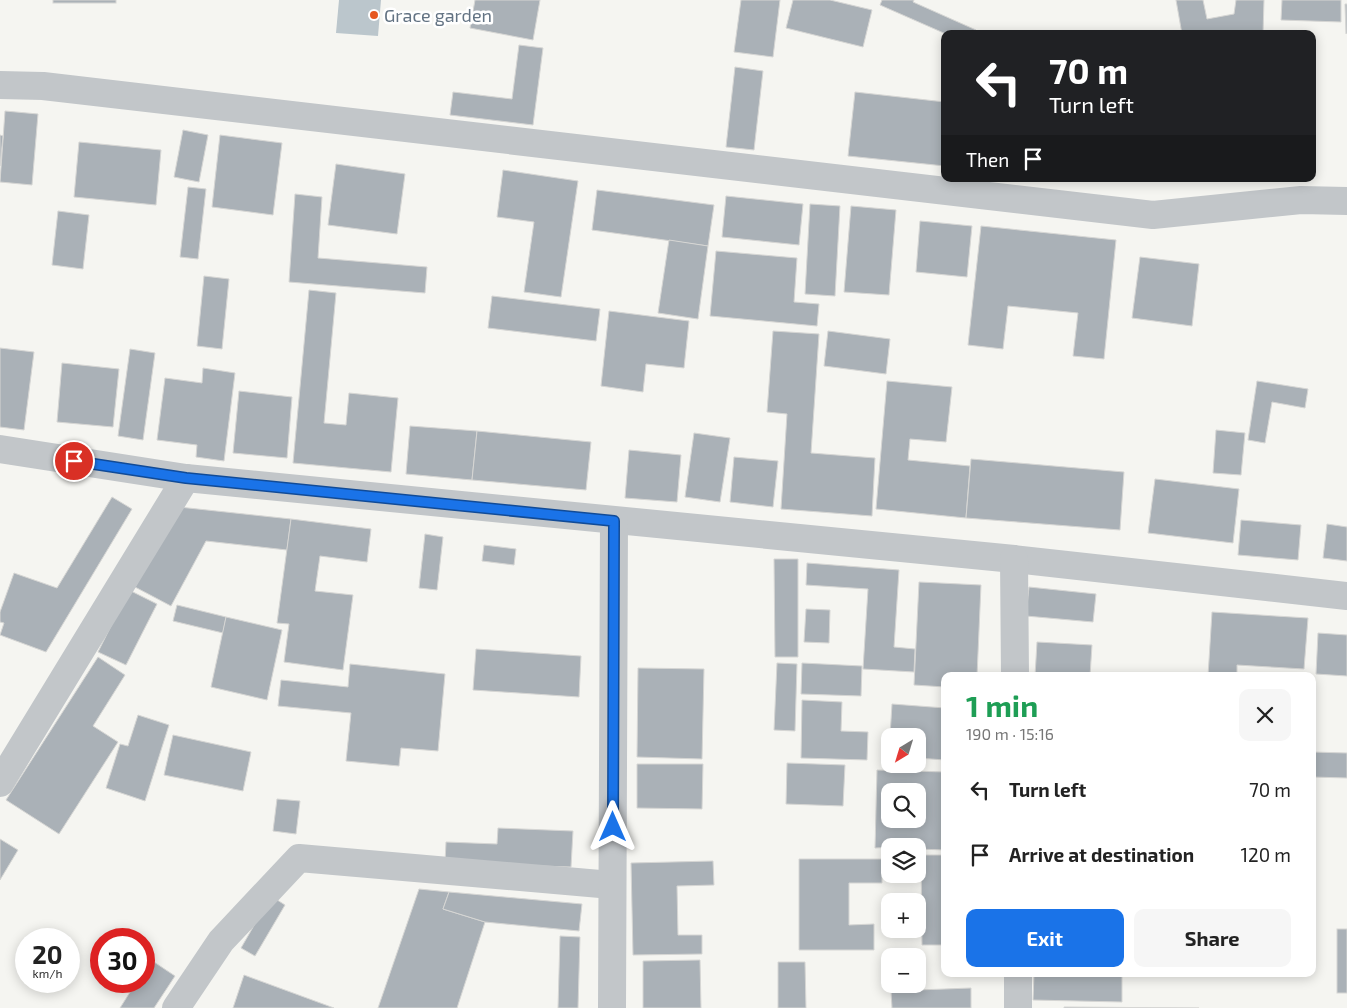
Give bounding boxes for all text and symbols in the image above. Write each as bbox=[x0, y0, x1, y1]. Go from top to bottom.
place label: Grace garden bbox=[384, 4, 492, 26]
marker: Grace garden bbox=[368, 9, 380, 21]
text: 70 m bbox=[1049, 49, 1128, 91]
icon: left bbox=[966, 50, 1031, 115]
text: Turn left bbox=[1049, 91, 1134, 117]
icon: arrive bbox=[1019, 145, 1047, 173]
text: Then bbox=[966, 148, 1009, 171]
pin bbox=[53, 440, 95, 482]
icon: arrive bbox=[60, 447, 88, 475]
text: 1 min bbox=[966, 687, 1038, 723]
button: close bbox=[1239, 689, 1291, 741]
text: 190 m · 15:16 bbox=[966, 724, 1054, 743]
north arrow bbox=[881, 728, 926, 772]
map controls bbox=[881, 728, 926, 993]
icon: left bbox=[966, 776, 994, 804]
text: Turn left bbox=[1009, 778, 1086, 801]
text: 70 m bbox=[1249, 778, 1291, 801]
button: search bbox=[881, 783, 926, 828]
position arrow bbox=[586, 800, 638, 852]
button: layers bbox=[881, 838, 926, 883]
icon: arrive bbox=[966, 841, 994, 869]
text: Arrive at destination bbox=[1009, 843, 1194, 866]
text: 120 m bbox=[1240, 843, 1291, 866]
button: + bbox=[881, 893, 926, 938]
button: Exit bbox=[966, 909, 1124, 967]
button: Share bbox=[1134, 909, 1291, 967]
speed limit sign: 30 bbox=[90, 928, 155, 993]
text: 20 bbox=[32, 939, 63, 969]
button: − bbox=[881, 948, 926, 993]
text: km/h bbox=[33, 966, 62, 980]

